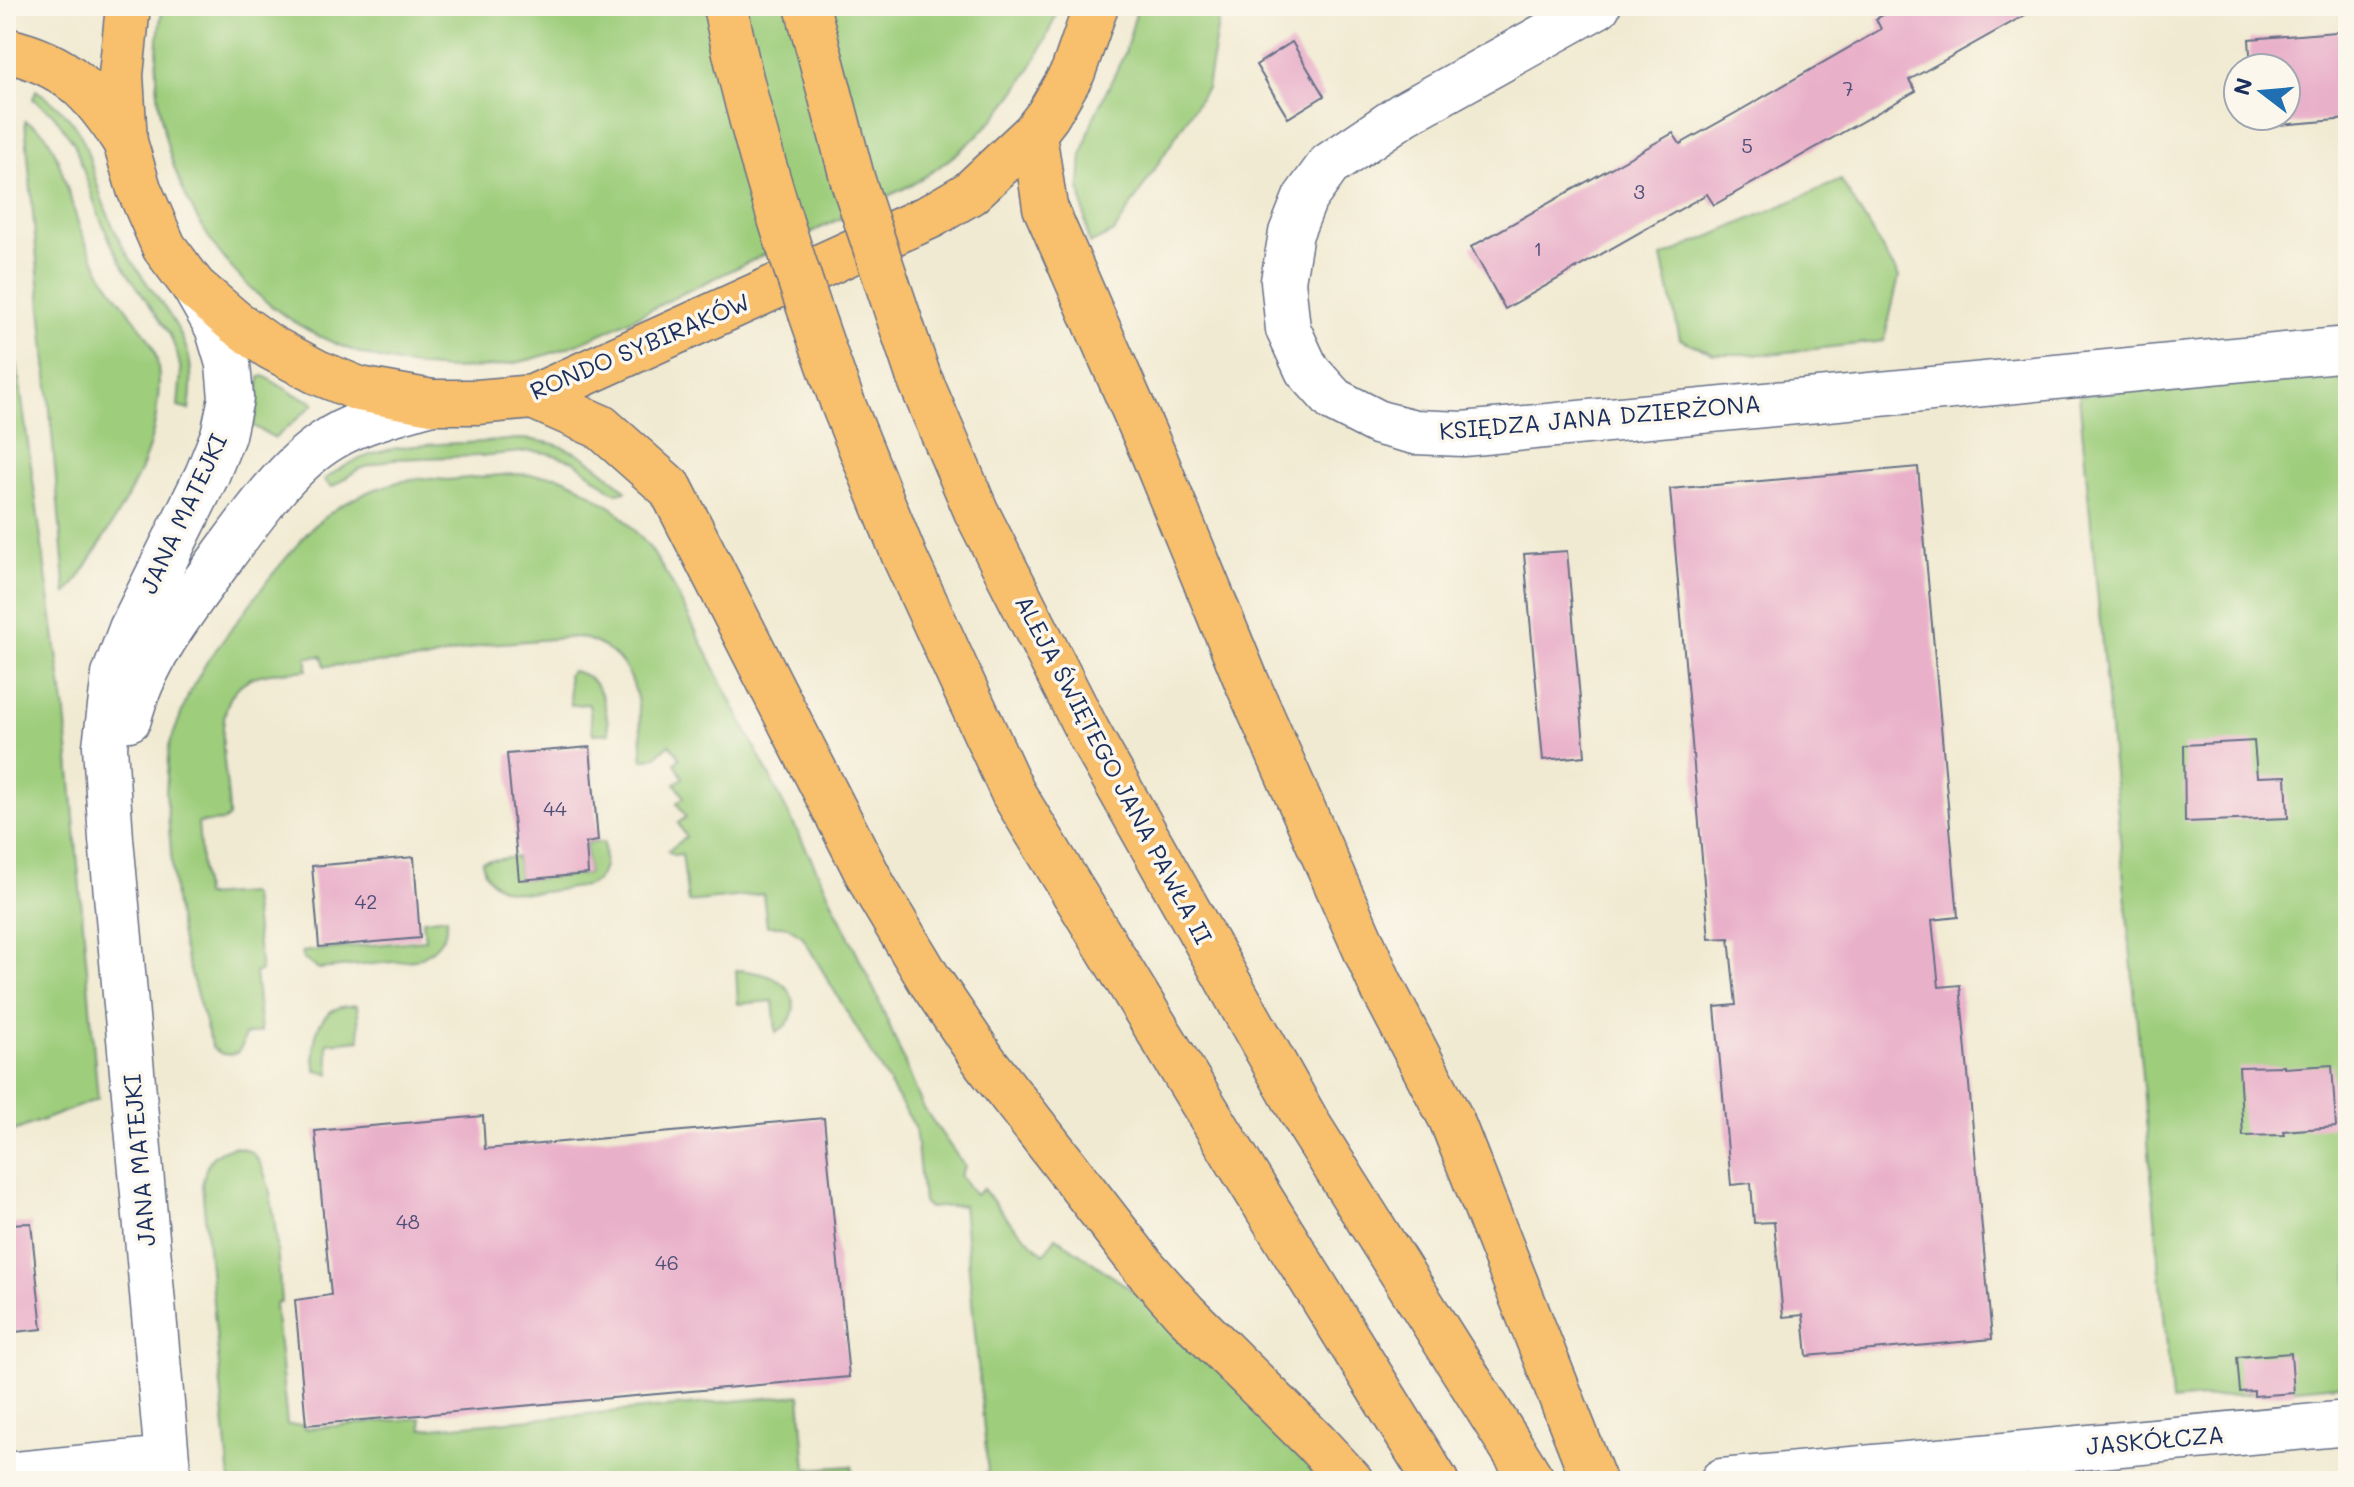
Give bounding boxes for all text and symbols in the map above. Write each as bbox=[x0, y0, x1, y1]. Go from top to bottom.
north arrow bbox=[2222, 52, 2302, 132]
text: N bbox=[2226, 74, 2259, 98]
house number: 7 bbox=[1842, 75, 1854, 101]
house number: 5 bbox=[1741, 132, 1753, 158]
house number: 3 bbox=[1633, 178, 1645, 204]
house number: 1 bbox=[1534, 235, 1542, 261]
street label: RONDO SYBIRAKÓW bbox=[525, 285, 754, 406]
street label: KSIĘDZA JANA DZIERŻONA bbox=[1438, 387, 1762, 446]
street label: JANA MATEJKI bbox=[132, 428, 233, 598]
street label: ALEJA ŚWIĘTEGO JANA PAWŁA II bbox=[1009, 589, 1220, 949]
house number: 44 bbox=[543, 795, 567, 821]
house number: 42 bbox=[355, 888, 377, 914]
street label: JANA MATEJKI bbox=[116, 1073, 161, 1248]
house number: 48 bbox=[396, 1208, 420, 1234]
house number: 46 bbox=[655, 1249, 679, 1275]
street label: JASKÓŁCZA bbox=[2084, 1418, 2225, 1461]

